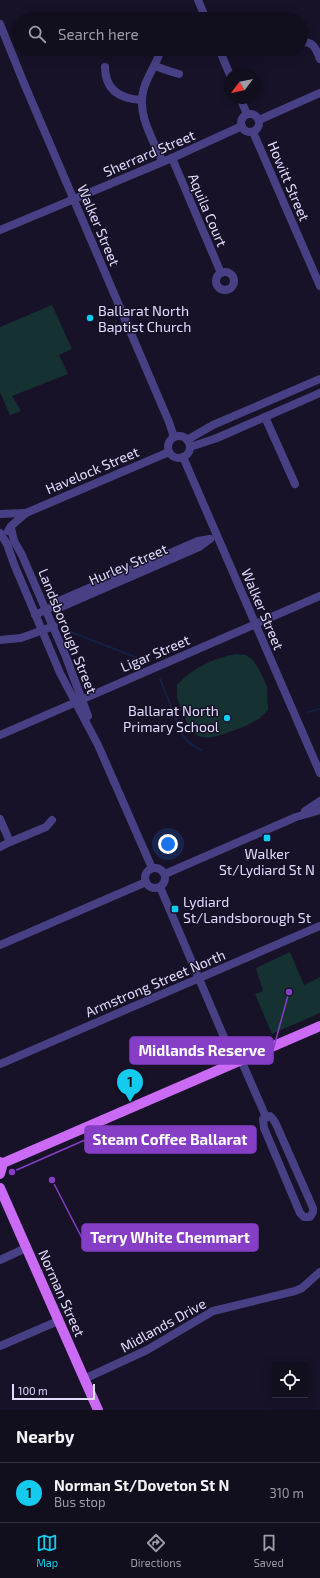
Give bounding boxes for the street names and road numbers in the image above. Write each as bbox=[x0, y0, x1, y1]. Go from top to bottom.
street label: Sherrard Street bbox=[101, 126, 197, 180]
street label: Howitt Street bbox=[265, 139, 313, 223]
street label: Aquila Court bbox=[185, 171, 231, 249]
street label: Walker Street bbox=[74, 182, 124, 268]
street label: Havelock Street bbox=[43, 443, 141, 497]
street label: Hurley Street bbox=[86, 540, 170, 588]
street label: Landsborough Street bbox=[35, 566, 101, 696]
street label: Walker Street bbox=[238, 566, 288, 652]
street label: Ligar Street bbox=[118, 631, 192, 675]
street label: Armstrong Street North bbox=[82, 946, 228, 1020]
street label: Norman Street bbox=[35, 1247, 89, 1339]
street label: Midlands Drive bbox=[117, 1294, 209, 1356]

